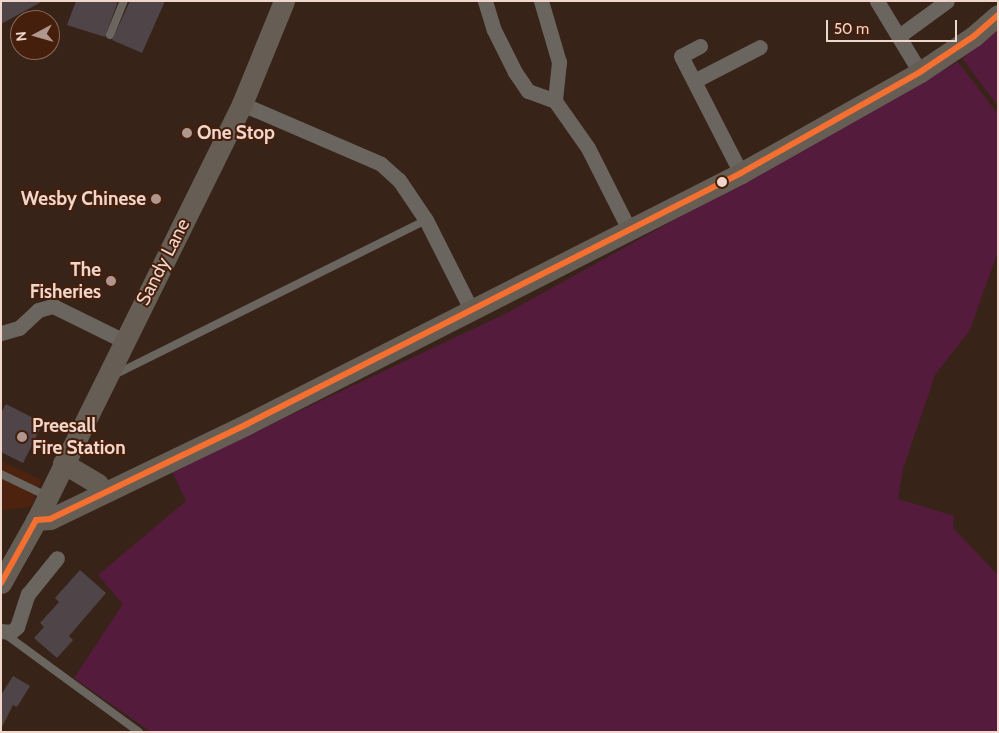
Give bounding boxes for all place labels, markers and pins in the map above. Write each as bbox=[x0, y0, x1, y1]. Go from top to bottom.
place label: One Stop bbox=[197, 122, 275, 144]
marker: One Stop bbox=[181, 127, 193, 139]
unlabelled marker bbox=[717, 177, 727, 187]
place label: Wesby Chinese bbox=[21, 188, 146, 210]
marker: Wesby Chinese bbox=[150, 193, 162, 205]
place label: The Fisheries bbox=[30, 259, 101, 303]
marker: The Fisheries bbox=[105, 275, 117, 287]
place label: Preesall Fire Station bbox=[32, 415, 126, 459]
marker: Preesall Fire Station bbox=[16, 431, 28, 443]

